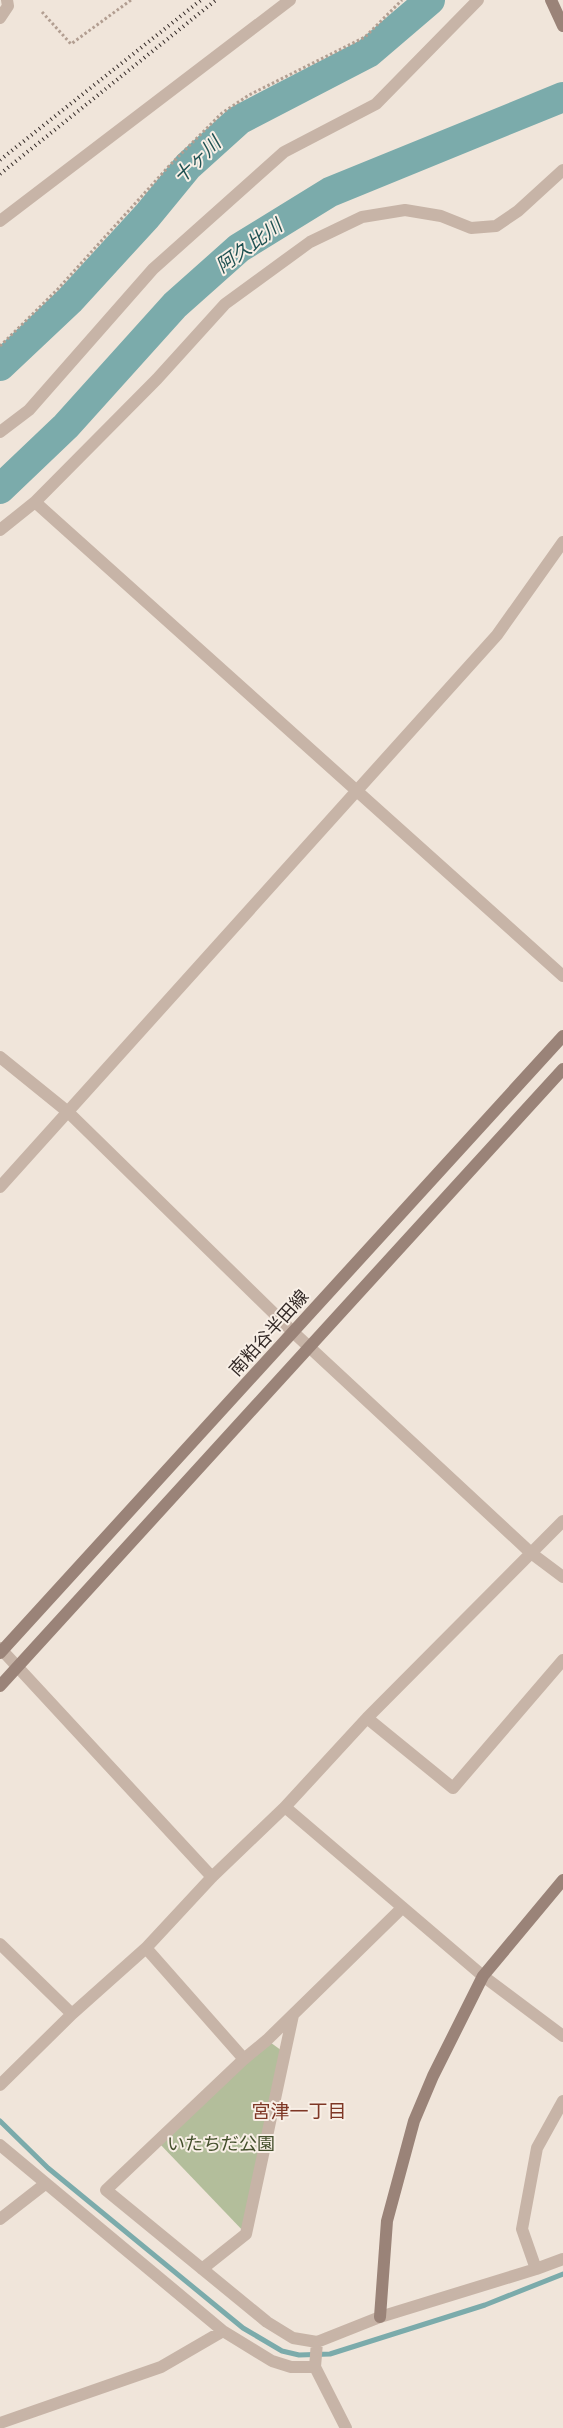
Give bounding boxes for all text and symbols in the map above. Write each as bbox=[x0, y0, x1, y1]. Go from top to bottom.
water label: 十ヶ川 bbox=[169, 131, 227, 188]
water label: 阿久比川 bbox=[211, 213, 288, 278]
street label: 南粕谷半田線 bbox=[225, 1286, 313, 1380]
district label: 宮津一丁目 bbox=[251, 2100, 347, 2123]
park label: いたちだ公園 bbox=[167, 2133, 275, 2155]

